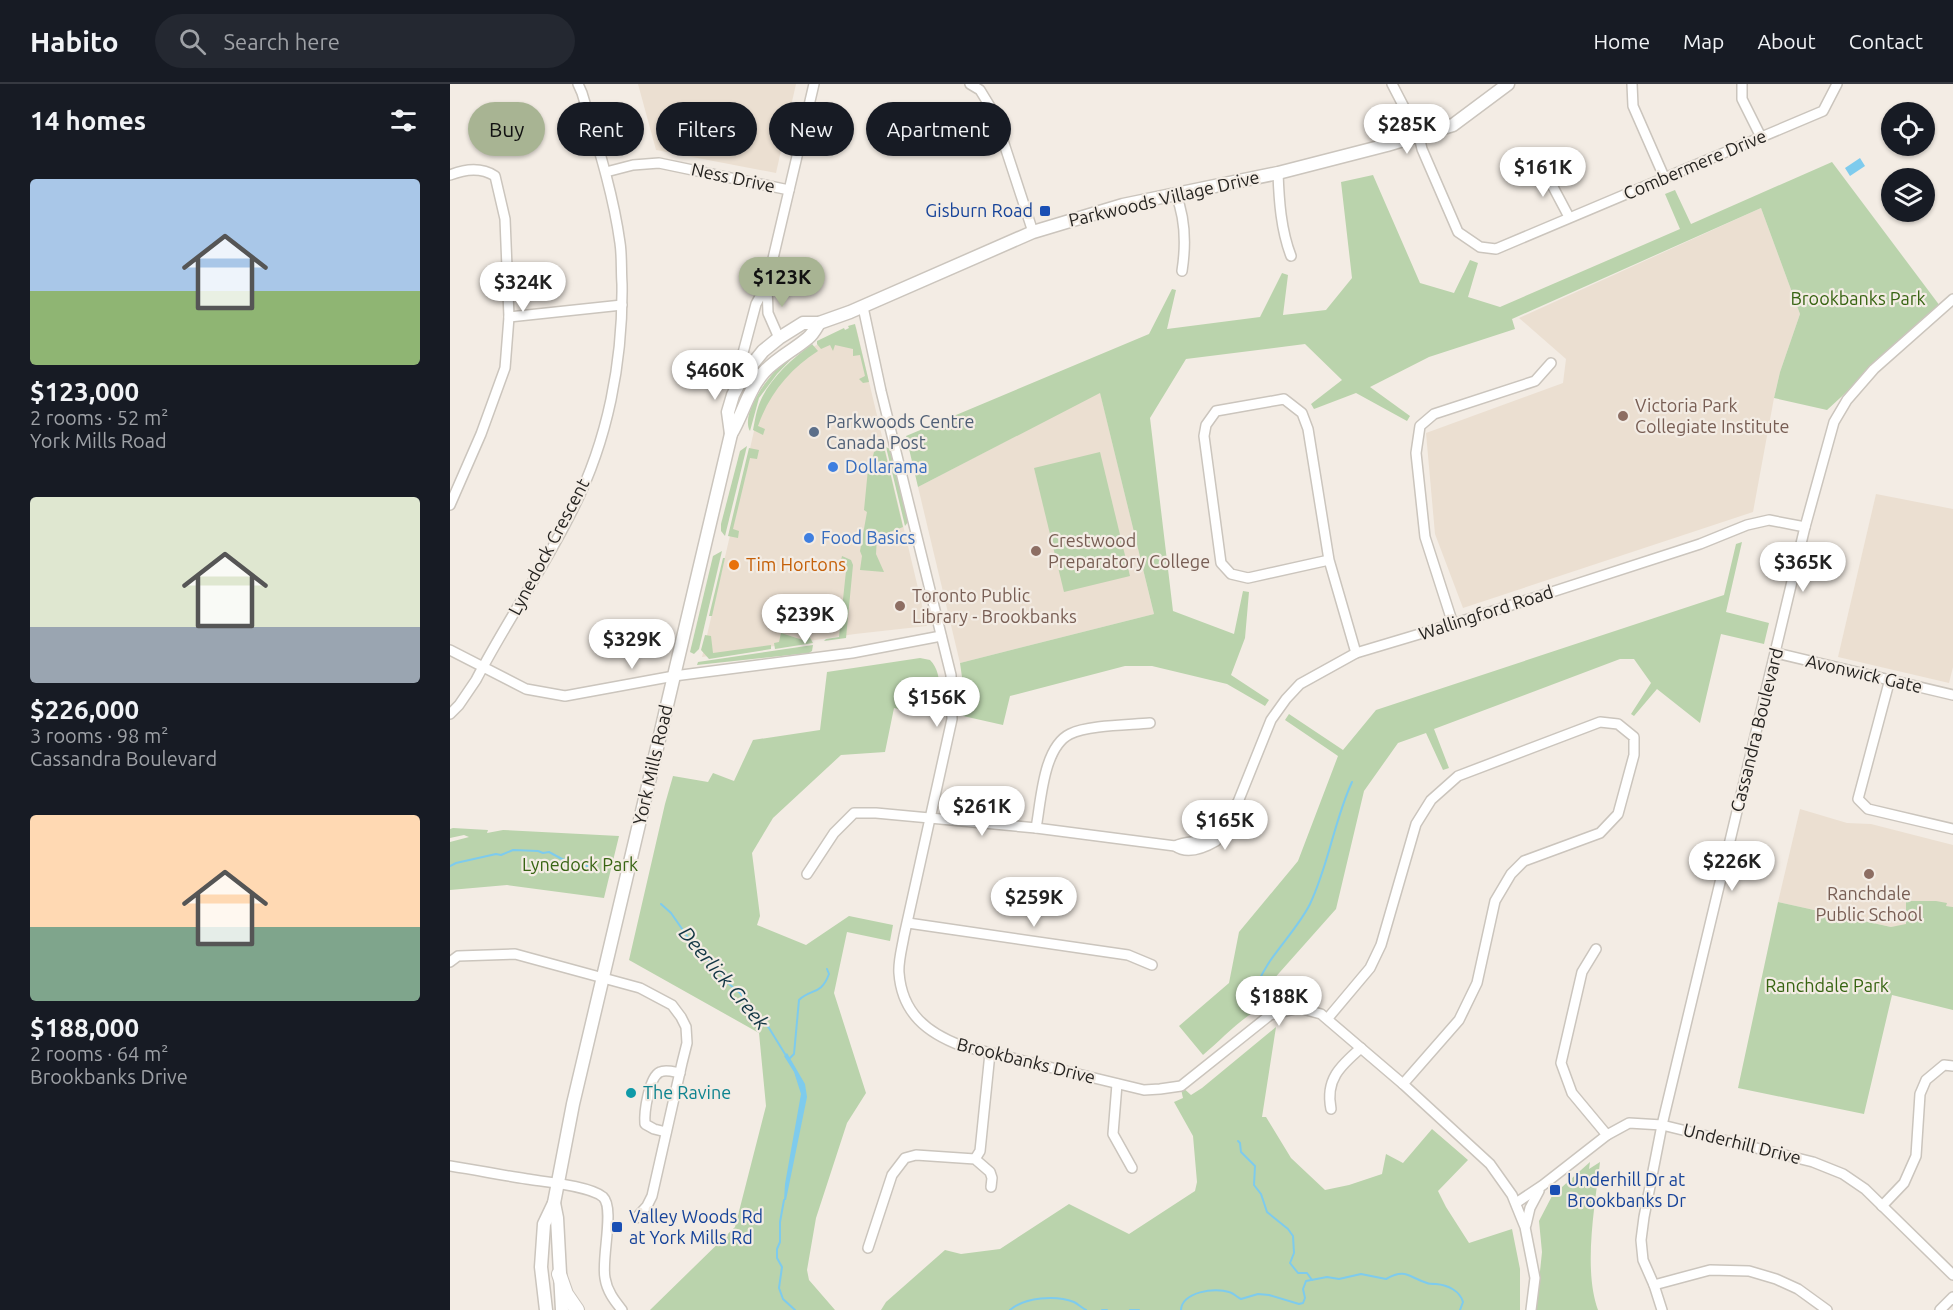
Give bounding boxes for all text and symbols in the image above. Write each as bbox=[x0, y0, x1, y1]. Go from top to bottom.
search box bbox=[155, 14, 575, 68]
icon: search bbox=[176, 25, 209, 58]
text: Habito bbox=[30, 26, 119, 57]
text: Search here bbox=[224, 29, 340, 54]
text: Home bbox=[1593, 29, 1650, 53]
text: Map bbox=[1683, 29, 1724, 53]
text: About bbox=[1757, 29, 1816, 53]
text: Contact bbox=[1849, 29, 1923, 53]
chip: Buy bbox=[468, 102, 545, 156]
chip: Rent bbox=[557, 102, 644, 156]
chip: Filters bbox=[656, 102, 757, 156]
chip: New bbox=[769, 102, 854, 156]
chip: Apartment bbox=[866, 102, 1011, 156]
map controls bbox=[1881, 102, 1935, 222]
button: locate bbox=[1881, 102, 1935, 156]
icon: filters bbox=[387, 104, 420, 137]
pin: $285K bbox=[1365, 104, 1449, 155]
text: 14 homes bbox=[30, 106, 146, 135]
text: $285K bbox=[1378, 112, 1436, 135]
street label: Combermere Drive bbox=[1620, 125, 1769, 203]
pin: $161K bbox=[1501, 147, 1585, 198]
text: $161K bbox=[1514, 155, 1572, 178]
street label: Ness Drive bbox=[690, 158, 777, 196]
street label: Parkwoods Village Drive bbox=[1066, 166, 1261, 230]
button: layers bbox=[1881, 168, 1935, 222]
place label: Gisburn Road bbox=[925, 200, 1033, 220]
marker: Gisburn Road bbox=[1038, 204, 1052, 218]
icon: home bbox=[171, 218, 279, 326]
pin: $123K bbox=[740, 257, 824, 308]
pin: $324K bbox=[481, 262, 565, 313]
text: $123K bbox=[753, 265, 811, 288]
text: $324K bbox=[494, 270, 552, 293]
park label: Brookbanks Park bbox=[1790, 288, 1926, 308]
pin: $460K bbox=[673, 350, 757, 401]
text: $460K bbox=[686, 358, 744, 381]
text: $123,000 bbox=[30, 377, 139, 406]
place label: Victoria Park Collegiate Institute bbox=[1635, 395, 1789, 436]
text: 2 rooms · 52 m² bbox=[30, 406, 168, 429]
marker: Victoria Park Collegiate Institute bbox=[1616, 409, 1630, 423]
place label: Parkwoods Centre Canada Post bbox=[826, 411, 974, 452]
marker: Parkwoods Centre Canada Post bbox=[807, 425, 821, 439]
text: York Mills Road bbox=[30, 429, 167, 452]
place label: Dollarama bbox=[845, 456, 928, 476]
marker: Dollarama bbox=[826, 460, 840, 474]
street label: Lynedock Crescent bbox=[504, 475, 593, 618]
place label: Food Basics bbox=[821, 527, 915, 547]
place label: Crestwood Preparatory College bbox=[1048, 530, 1210, 571]
marker: Food Basics bbox=[802, 531, 816, 545]
icon: home bbox=[171, 536, 279, 644]
pin: $365K bbox=[1761, 542, 1845, 593]
marker: Crestwood Preparatory College bbox=[1029, 544, 1043, 558]
text: $365K bbox=[1774, 550, 1832, 573]
place label: Tim Hortons bbox=[746, 554, 846, 574]
marker: Tim Hortons bbox=[727, 558, 741, 572]
street label: Wallingford Road bbox=[1416, 581, 1555, 643]
place label: Toronto Public Library - Brookbanks bbox=[912, 585, 1077, 626]
pin: $239K bbox=[763, 594, 847, 645]
marker: Toronto Public Library - Brookbanks bbox=[893, 599, 907, 613]
text: $239K bbox=[776, 602, 834, 625]
pin: $329K bbox=[590, 619, 674, 670]
text: $329K bbox=[603, 627, 661, 650]
street label: Cassandra Boulevard bbox=[1726, 646, 1786, 814]
street label: Avonwick Gate bbox=[1804, 650, 1924, 696]
pin: $156K bbox=[895, 677, 979, 728]
text: $156K bbox=[908, 685, 966, 708]
text: $226,000 bbox=[30, 695, 139, 724]
street label: York Mills Road bbox=[628, 703, 676, 827]
text: 3 rooms · 98 m² bbox=[30, 724, 168, 747]
text: Cassandra Boulevard bbox=[30, 747, 217, 770]
pin: $261K bbox=[940, 786, 1024, 837]
text: $261K bbox=[953, 794, 1011, 817]
pin: $165K bbox=[1183, 800, 1267, 851]
text: $165K bbox=[1196, 808, 1254, 831]
pin: $226K bbox=[1690, 841, 1774, 892]
text: $226K bbox=[1703, 849, 1761, 872]
icon: home bbox=[171, 854, 279, 962]
park label: Lynedock Park bbox=[522, 854, 638, 874]
marker: Ranchdale Public School bbox=[1862, 867, 1876, 881]
pin: $259K bbox=[992, 877, 1076, 928]
place label: Ranchdale Public School bbox=[1815, 883, 1923, 924]
text: $259K bbox=[1005, 885, 1063, 908]
water label: Deerlick Creek bbox=[675, 921, 775, 1034]
park label: Ranchdale Park bbox=[1765, 975, 1889, 995]
pin: $188K bbox=[1237, 976, 1321, 1027]
text: $188K bbox=[1250, 984, 1308, 1007]
text: $188,000 bbox=[30, 1013, 139, 1042]
street label: Brookbanks Drive bbox=[955, 1033, 1098, 1087]
text: 2 rooms · 64 m² bbox=[30, 1042, 168, 1065]
text: Brookbanks Drive bbox=[30, 1065, 188, 1088]
place label: The Ravine bbox=[643, 1082, 731, 1102]
marker: The Ravine bbox=[624, 1086, 638, 1100]
street label: Underhill Drive bbox=[1681, 1119, 1803, 1167]
place label: Underhill Dr at Brookbanks Dr bbox=[1567, 1169, 1686, 1210]
marker: Underhill Dr at Brookbanks Dr bbox=[1548, 1183, 1562, 1197]
place label: Valley Woods Rd at York Mills Rd bbox=[629, 1206, 763, 1247]
marker: Valley Woods Rd at York Mills Rd bbox=[610, 1220, 624, 1234]

